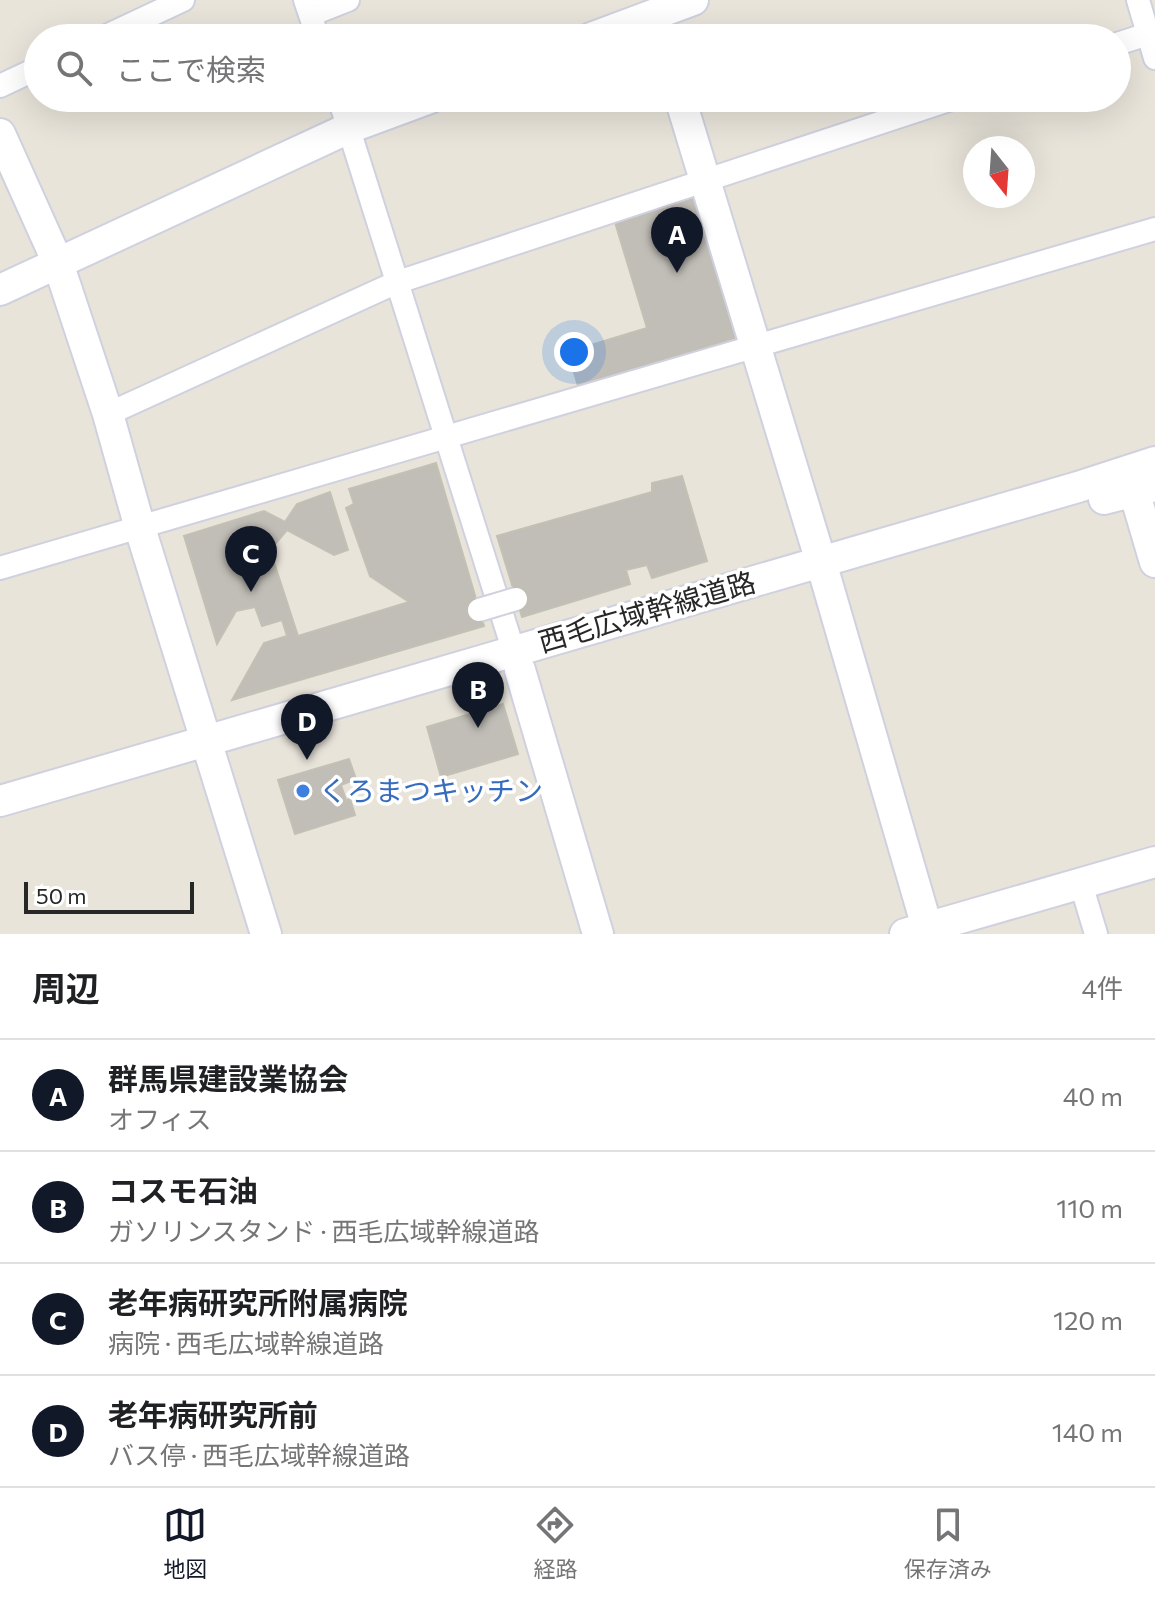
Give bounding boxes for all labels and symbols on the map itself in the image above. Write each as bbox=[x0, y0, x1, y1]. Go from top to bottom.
north arrow bbox=[963, 136, 1035, 208]
pin: A bbox=[651, 207, 703, 273]
your location bbox=[554, 332, 594, 372]
pin: C bbox=[225, 526, 277, 592]
street label: 西毛広域幹線道路 bbox=[534, 564, 759, 658]
pin: B bbox=[452, 662, 504, 728]
pin: D bbox=[281, 694, 333, 760]
place label: くろまつキッチン bbox=[319, 773, 543, 807]
marker: くろまつキッチン bbox=[294, 782, 312, 800]
scale bar bbox=[24, 878, 194, 914]

